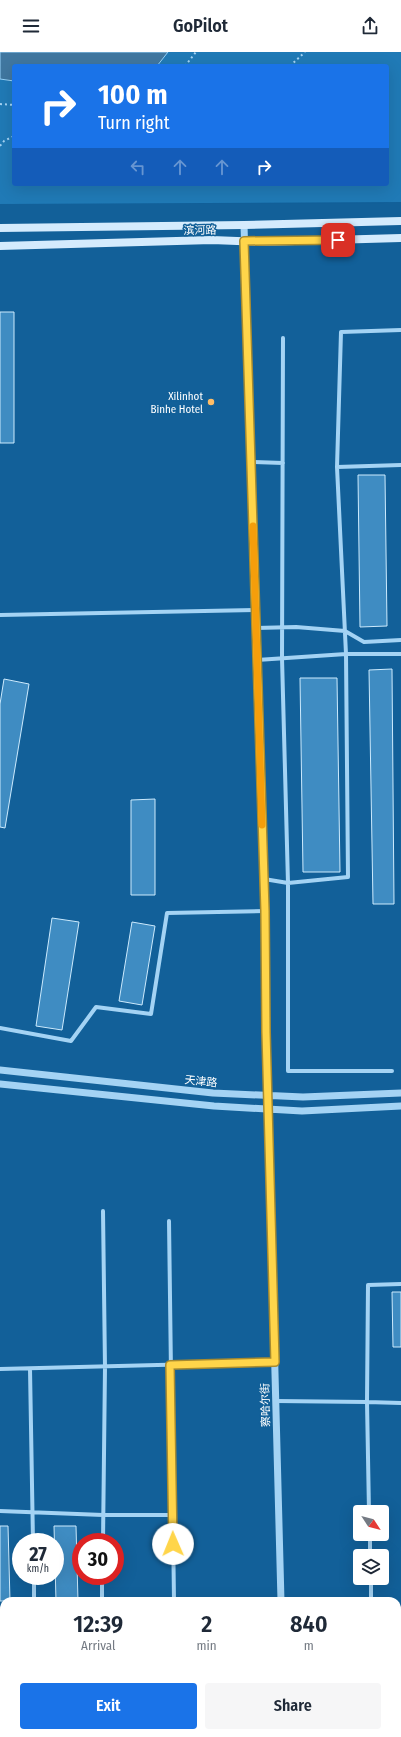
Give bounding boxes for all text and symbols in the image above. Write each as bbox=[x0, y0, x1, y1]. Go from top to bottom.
icon: menu bbox=[20, 15, 42, 37]
text: GoPilot bbox=[173, 15, 228, 37]
icon: share bbox=[359, 15, 381, 37]
text: 100 m bbox=[98, 78, 168, 111]
icon: right bbox=[32, 80, 84, 132]
text: Turn right bbox=[98, 112, 170, 134]
icon: left bbox=[127, 156, 149, 178]
icon: ahead bbox=[169, 156, 191, 178]
icon: ahead bbox=[211, 156, 233, 178]
icon: right bbox=[253, 156, 275, 178]
pin bbox=[321, 223, 355, 257]
street label: 滨河路 bbox=[183, 224, 217, 237]
icon: arrive bbox=[327, 229, 349, 251]
place label: Xilinhot Binhe Hotel bbox=[150, 390, 203, 416]
marker: Xilinhot Binhe Hotel bbox=[206, 397, 216, 407]
street label: 天津路 bbox=[184, 1073, 218, 1090]
street label: 察哈尔街 bbox=[259, 1383, 272, 1427]
north arrow bbox=[353, 1505, 389, 1541]
map controls bbox=[353, 1505, 389, 1585]
position arrow bbox=[152, 1523, 194, 1565]
speed limit sign: 30 bbox=[72, 1533, 124, 1585]
text: 27 bbox=[29, 1542, 47, 1566]
button: layers bbox=[353, 1549, 389, 1585]
text: km/h bbox=[27, 1563, 49, 1575]
text: 12:39 bbox=[73, 1610, 123, 1638]
text: 2 bbox=[201, 1610, 212, 1638]
text: 840 bbox=[290, 1610, 328, 1638]
text: Arrival bbox=[81, 1638, 116, 1653]
text: min bbox=[197, 1638, 217, 1653]
text: m bbox=[304, 1638, 314, 1653]
button: Exit bbox=[20, 1683, 197, 1729]
button: Share bbox=[205, 1683, 381, 1729]

